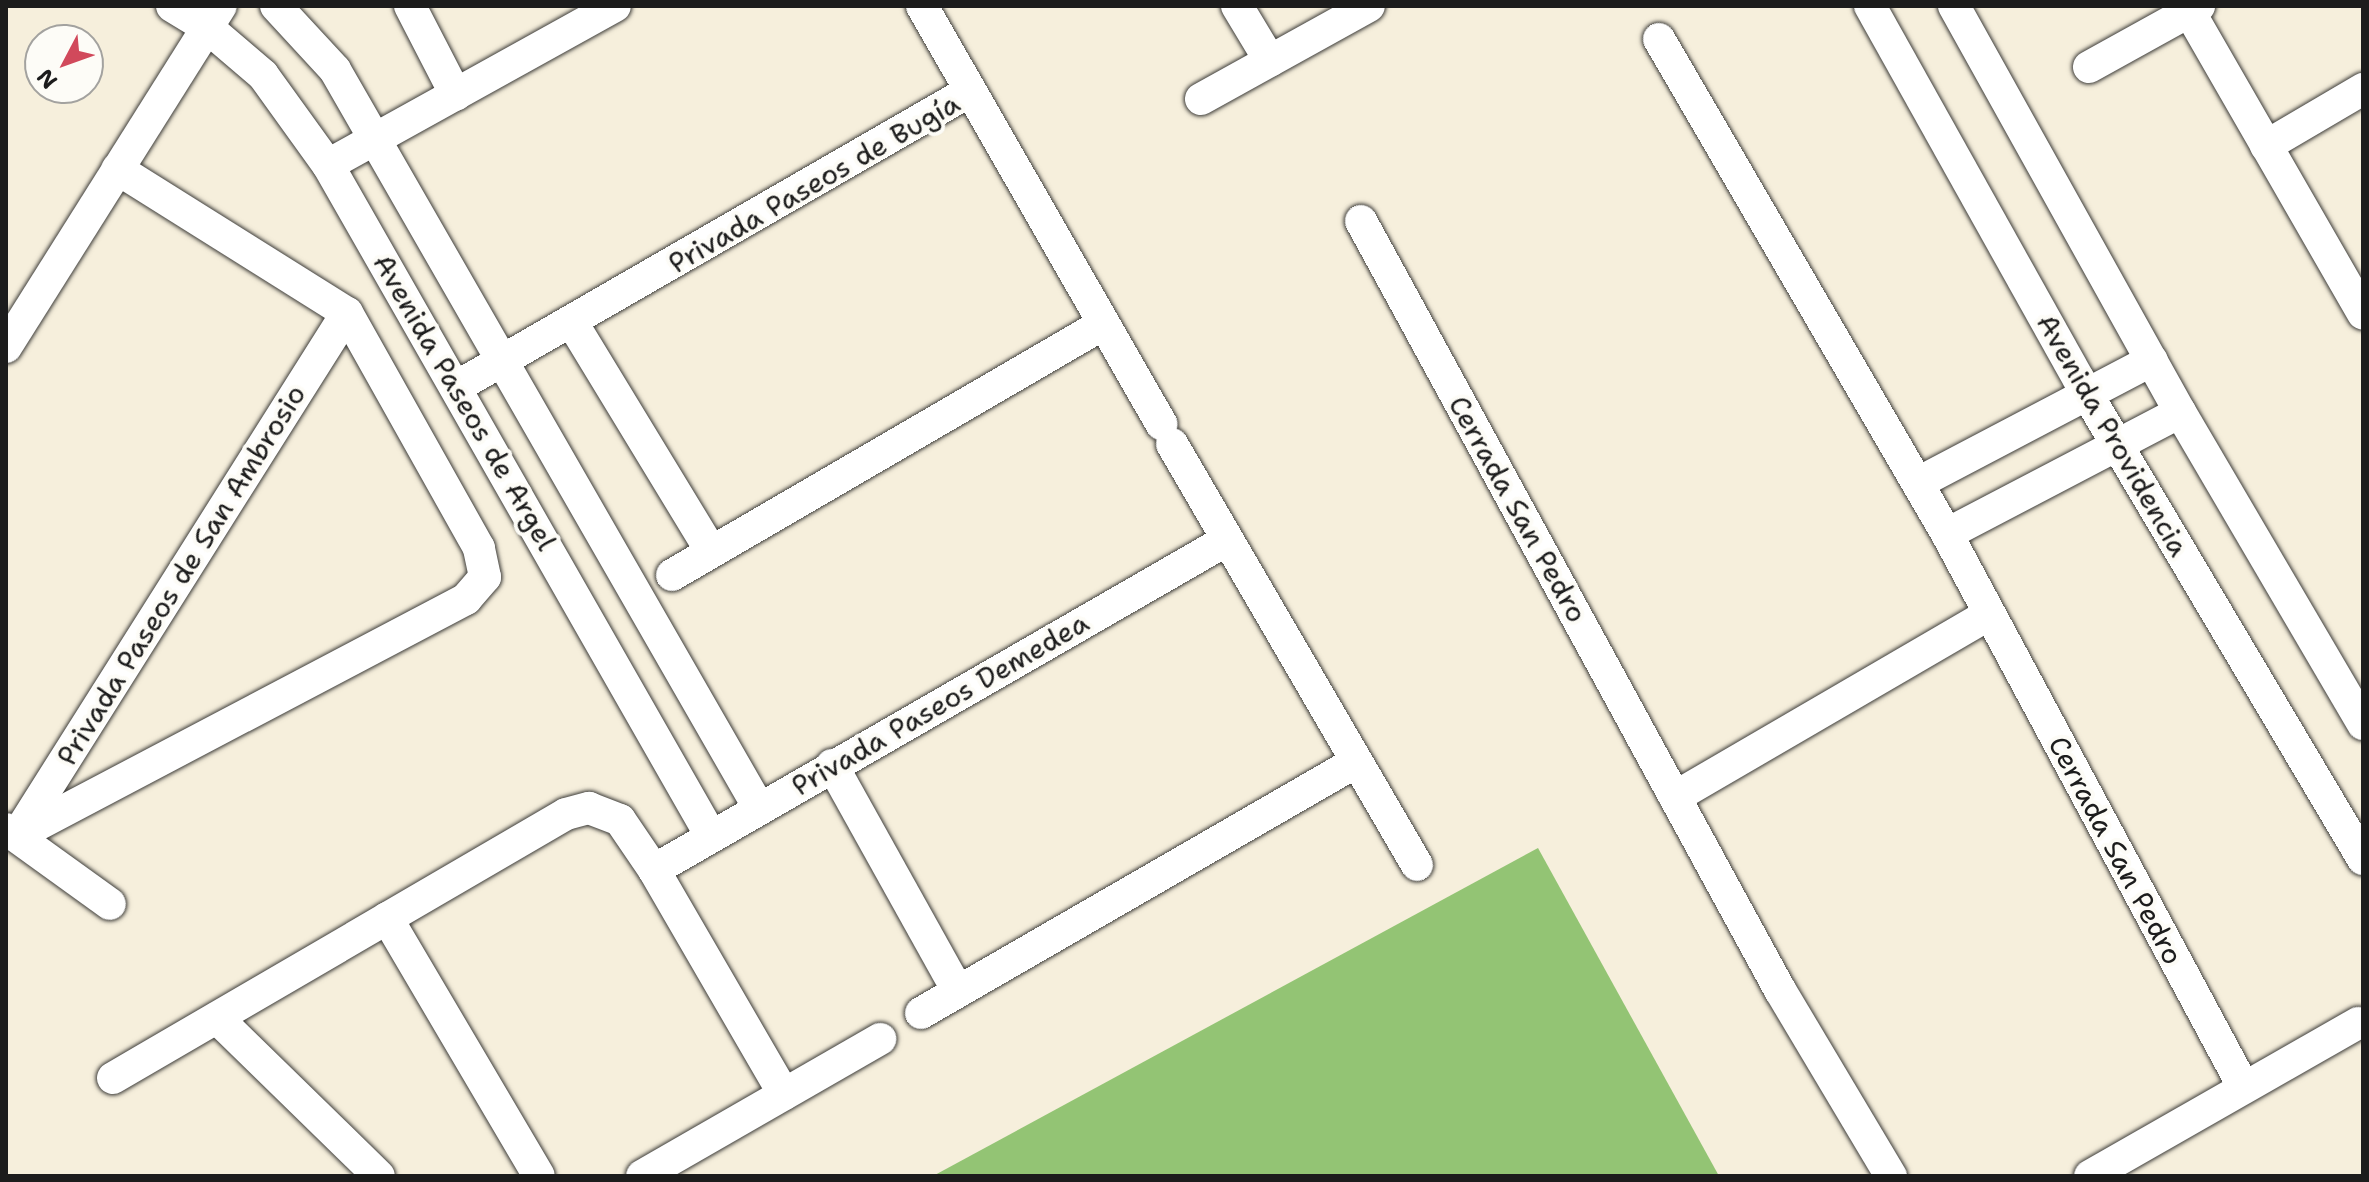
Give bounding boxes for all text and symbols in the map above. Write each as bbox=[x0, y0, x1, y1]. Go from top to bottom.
north arrow bbox=[24, 24, 104, 104]
text: N bbox=[30, 63, 64, 95]
street label: Privada Paseos de Bugía bbox=[662, 86, 966, 280]
street label: Avenida Paseos de Argel bbox=[366, 248, 564, 556]
street label: Avenida Providencia bbox=[2030, 308, 2196, 562]
street label: Privada Paseos de San Ambrosio bbox=[50, 379, 312, 771]
street label: Cerrada San Pedro bbox=[1442, 390, 1594, 628]
street label: Privada Paseos Demedea bbox=[786, 605, 1094, 803]
street label: Cerrada San Pedro bbox=[2042, 730, 2190, 970]

